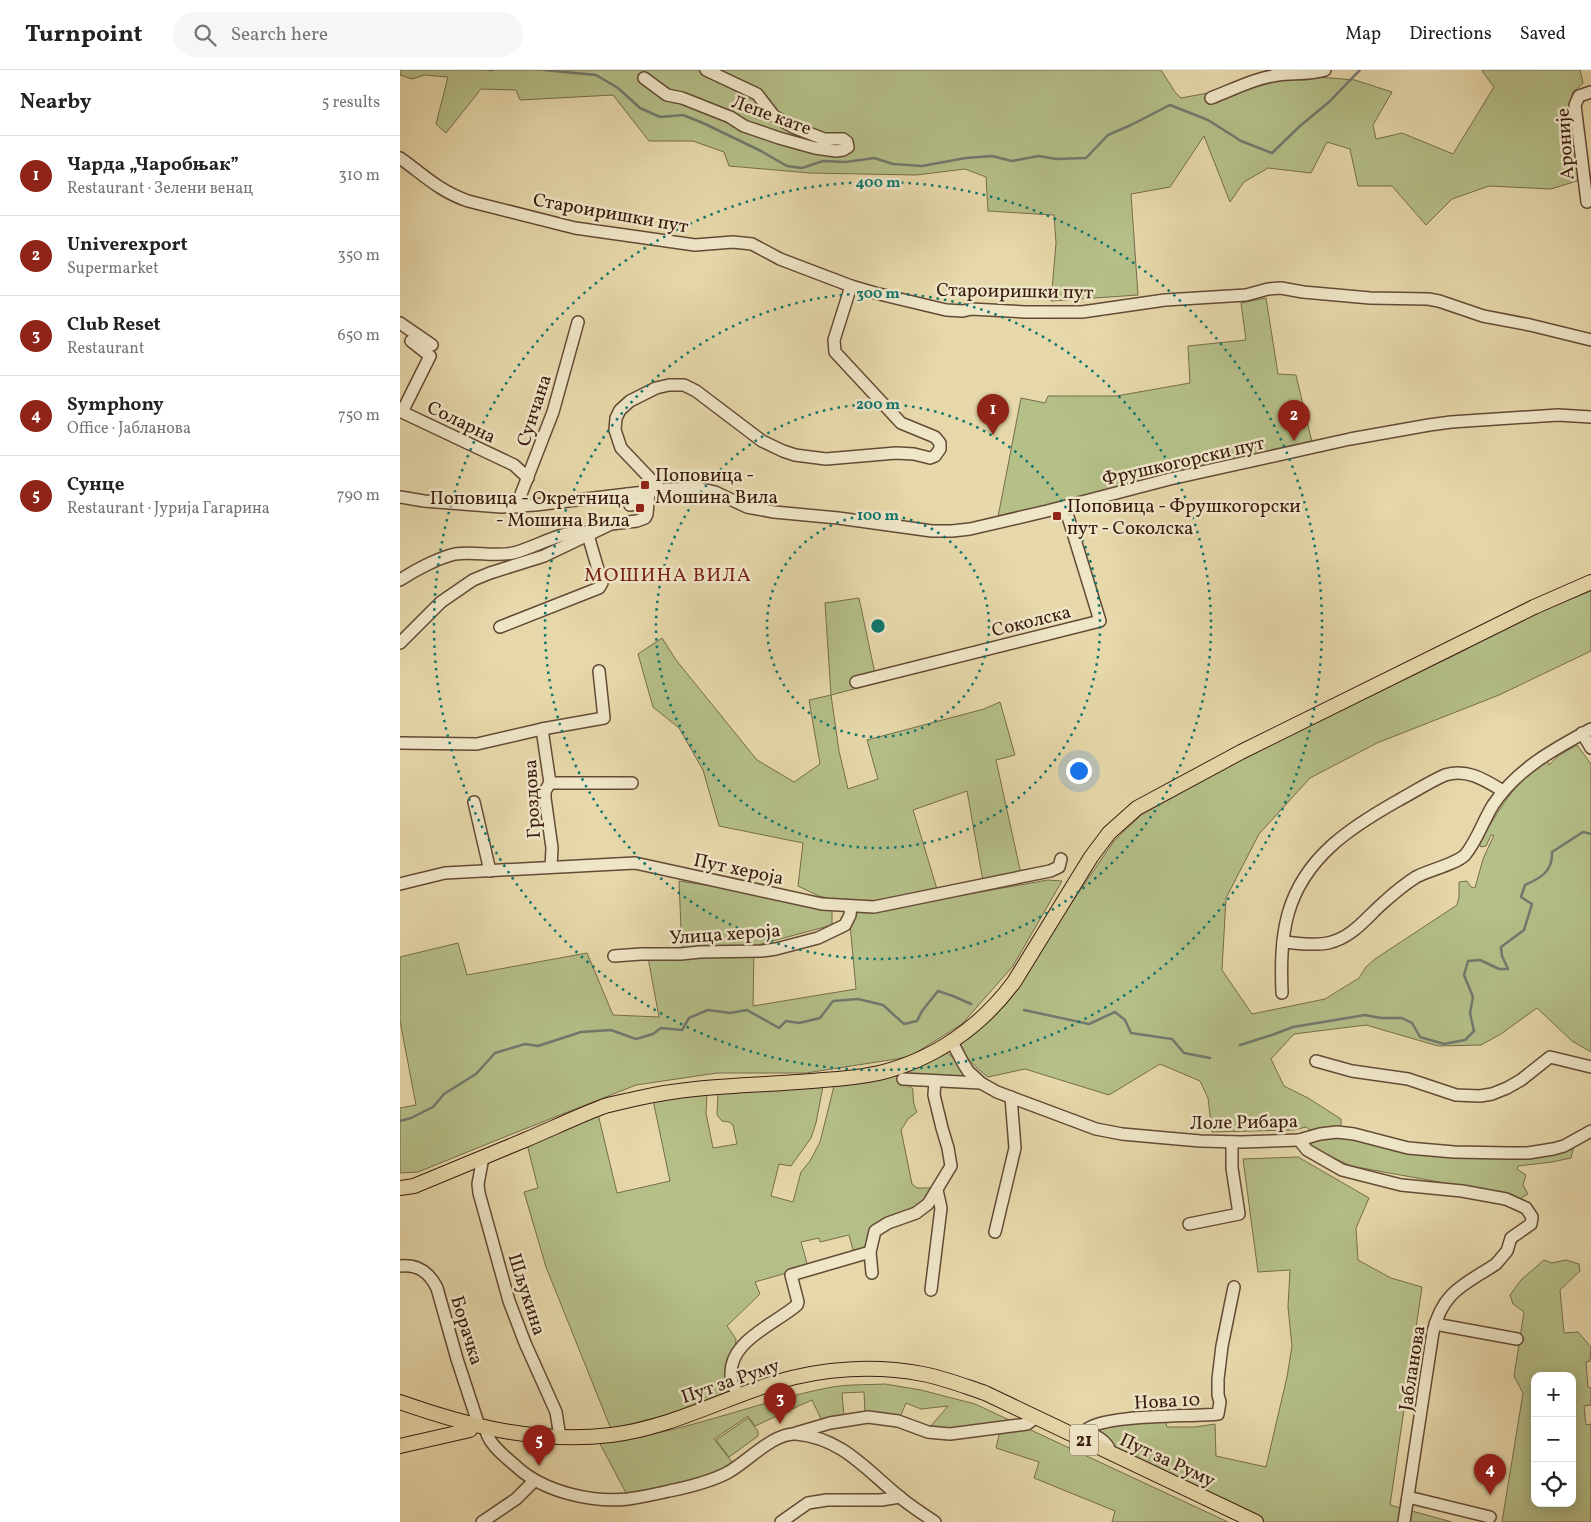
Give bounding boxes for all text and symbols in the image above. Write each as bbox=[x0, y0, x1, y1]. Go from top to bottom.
search box bbox=[173, 12, 523, 57]
text: Turnpoint bbox=[25, 18, 143, 52]
icon: search bbox=[191, 21, 219, 49]
text: Search here bbox=[231, 22, 328, 48]
text: Map bbox=[1345, 22, 1381, 47]
text: Directions bbox=[1409, 22, 1492, 47]
text: Saved bbox=[1520, 22, 1566, 47]
text: Nearby bbox=[20, 88, 91, 117]
street label: Лепе кате bbox=[728, 89, 815, 142]
text: 5 results bbox=[322, 92, 380, 114]
street label: Ароније bbox=[1551, 107, 1581, 181]
text: Чарда „Чаробњак” bbox=[67, 152, 239, 178]
text: 1 bbox=[33, 165, 39, 187]
text: 310 m bbox=[339, 165, 380, 187]
text: 400 m bbox=[856, 173, 901, 194]
text: Restaurant · Зелени венац bbox=[67, 178, 253, 200]
street label: Староиришки пут bbox=[531, 188, 691, 240]
text: Univerexport bbox=[67, 232, 188, 258]
text: 2 bbox=[32, 245, 40, 267]
text: 350 m bbox=[337, 245, 380, 267]
text: Supermarket bbox=[67, 258, 159, 280]
street label: Староиришки пут bbox=[936, 278, 1094, 306]
text: 300 m bbox=[856, 284, 900, 305]
text: Club Reset bbox=[67, 312, 161, 338]
text: 3 bbox=[32, 325, 40, 347]
text: 650 m bbox=[338, 325, 380, 347]
text: Restaurant bbox=[67, 338, 145, 360]
street label: Сунчана bbox=[511, 371, 559, 450]
text: Symphony bbox=[67, 392, 164, 418]
pin: 1 bbox=[977, 394, 1009, 435]
street label: Соларна bbox=[422, 395, 500, 451]
text: 200 m bbox=[856, 395, 900, 416]
pin: 2 bbox=[1278, 400, 1310, 441]
text: 4 bbox=[31, 405, 41, 427]
text: 750 m bbox=[338, 405, 380, 427]
text: Office · Јабланова bbox=[67, 418, 191, 440]
street label: Фрушкогорски пут bbox=[1100, 431, 1268, 493]
place label: Поповица - Мошина Вила bbox=[655, 463, 778, 511]
text: Сунце bbox=[67, 472, 124, 498]
marker: Поповица - Мошина Вила bbox=[639, 479, 651, 491]
text: 5 bbox=[32, 485, 40, 507]
text: 790 m bbox=[337, 485, 380, 507]
place label: Поповица - Окретница - Мошина Вила bbox=[430, 486, 630, 534]
place label: Поповица - Фрушкогорски пут - Соколска bbox=[1067, 494, 1301, 542]
text: Restaurant · Јурија Гагарина bbox=[67, 498, 270, 520]
marker: Поповица - Окретница - Мошина Вила bbox=[634, 502, 646, 514]
text: 100 m bbox=[857, 506, 900, 527]
marker: Поповица - Фрушкогорски пут - Соколска bbox=[1051, 510, 1063, 522]
district label: МОШИНА ВИЛА bbox=[584, 562, 752, 590]
street label: Соколска bbox=[989, 600, 1074, 644]
centre of rings bbox=[869, 617, 887, 635]
your location bbox=[1066, 758, 1092, 784]
street label: Гроздова bbox=[518, 759, 548, 839]
street label: Пут хероја bbox=[691, 848, 786, 892]
street label: Улица хероја bbox=[669, 918, 781, 952]
street label: Лоле Рибара bbox=[1190, 1109, 1298, 1137]
street label: Шљукина bbox=[501, 1250, 552, 1339]
street label: Борачка bbox=[443, 1293, 489, 1368]
street label: Јабланова bbox=[1393, 1324, 1433, 1413]
street label: Пут за Руму bbox=[678, 1353, 783, 1411]
map controls bbox=[1531, 1372, 1576, 1507]
button: + bbox=[1531, 1372, 1576, 1417]
pin: 3 bbox=[764, 1383, 796, 1424]
street label: Нова 10 bbox=[1133, 1387, 1201, 1417]
button: − bbox=[1531, 1417, 1576, 1462]
road number: 21 bbox=[1070, 1424, 1098, 1456]
pin: 5 bbox=[523, 1425, 555, 1466]
street label: Пут за Руму bbox=[1115, 1427, 1219, 1494]
pin: 4 bbox=[1474, 1454, 1506, 1495]
button: locate bbox=[1531, 1462, 1576, 1507]

